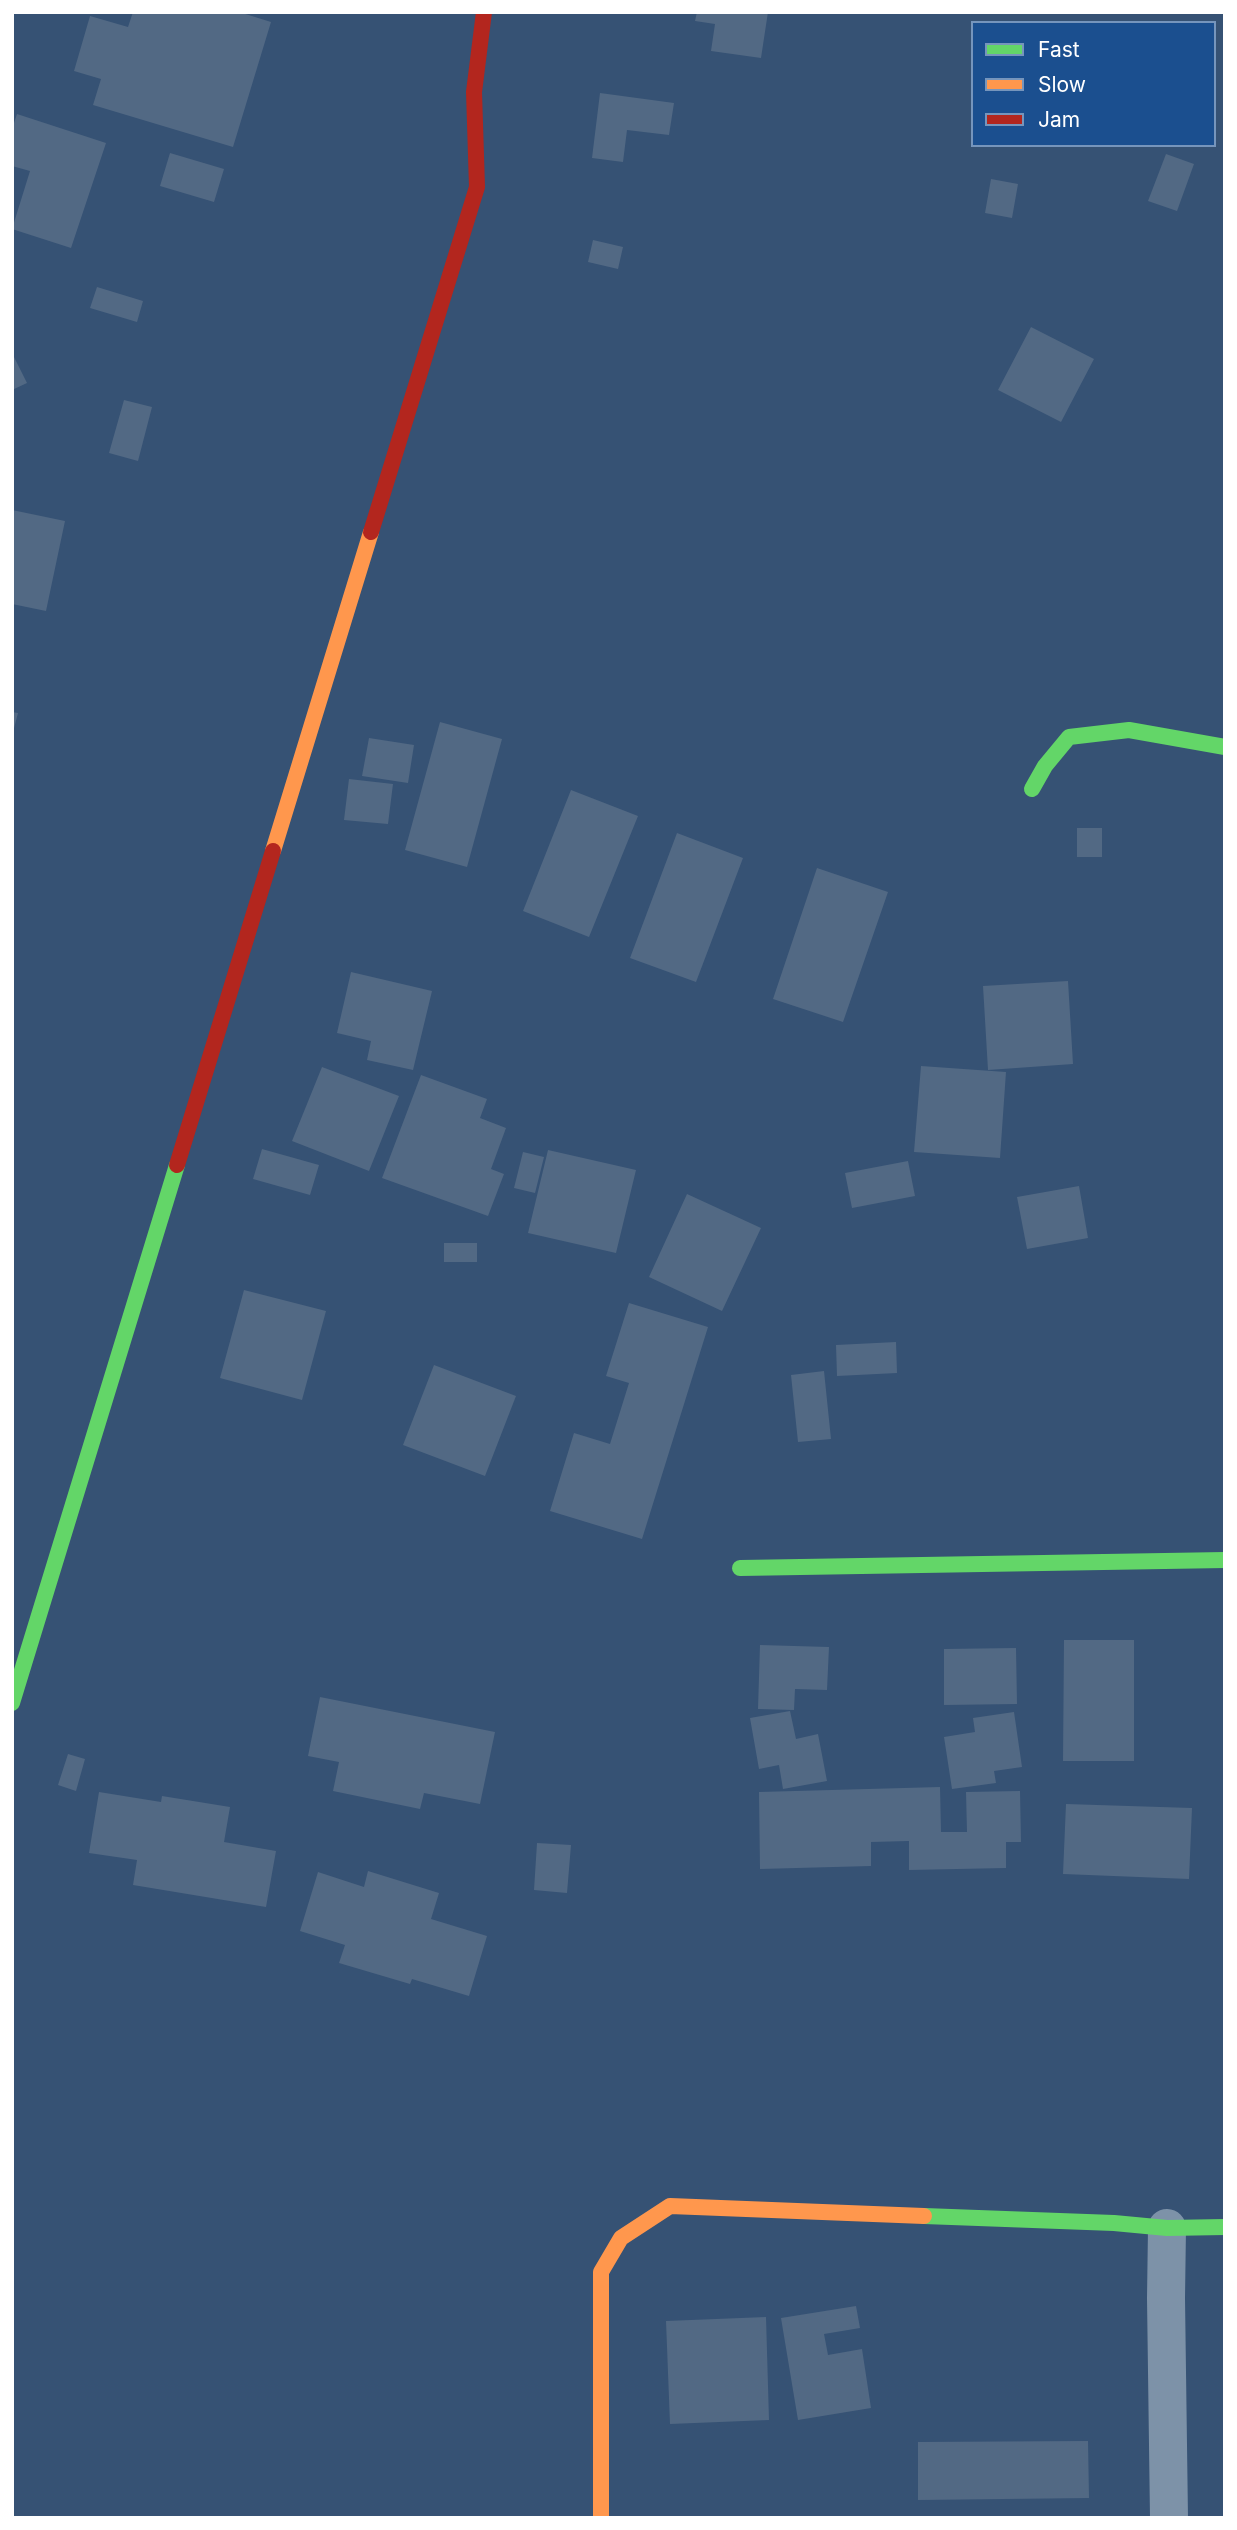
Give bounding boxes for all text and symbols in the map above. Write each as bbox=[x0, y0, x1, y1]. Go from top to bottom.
legend bbox=[971, 21, 1216, 147]
text: Fast bbox=[1038, 37, 1080, 62]
text: Slow bbox=[1038, 72, 1086, 97]
text: Jam bbox=[1038, 107, 1080, 132]

